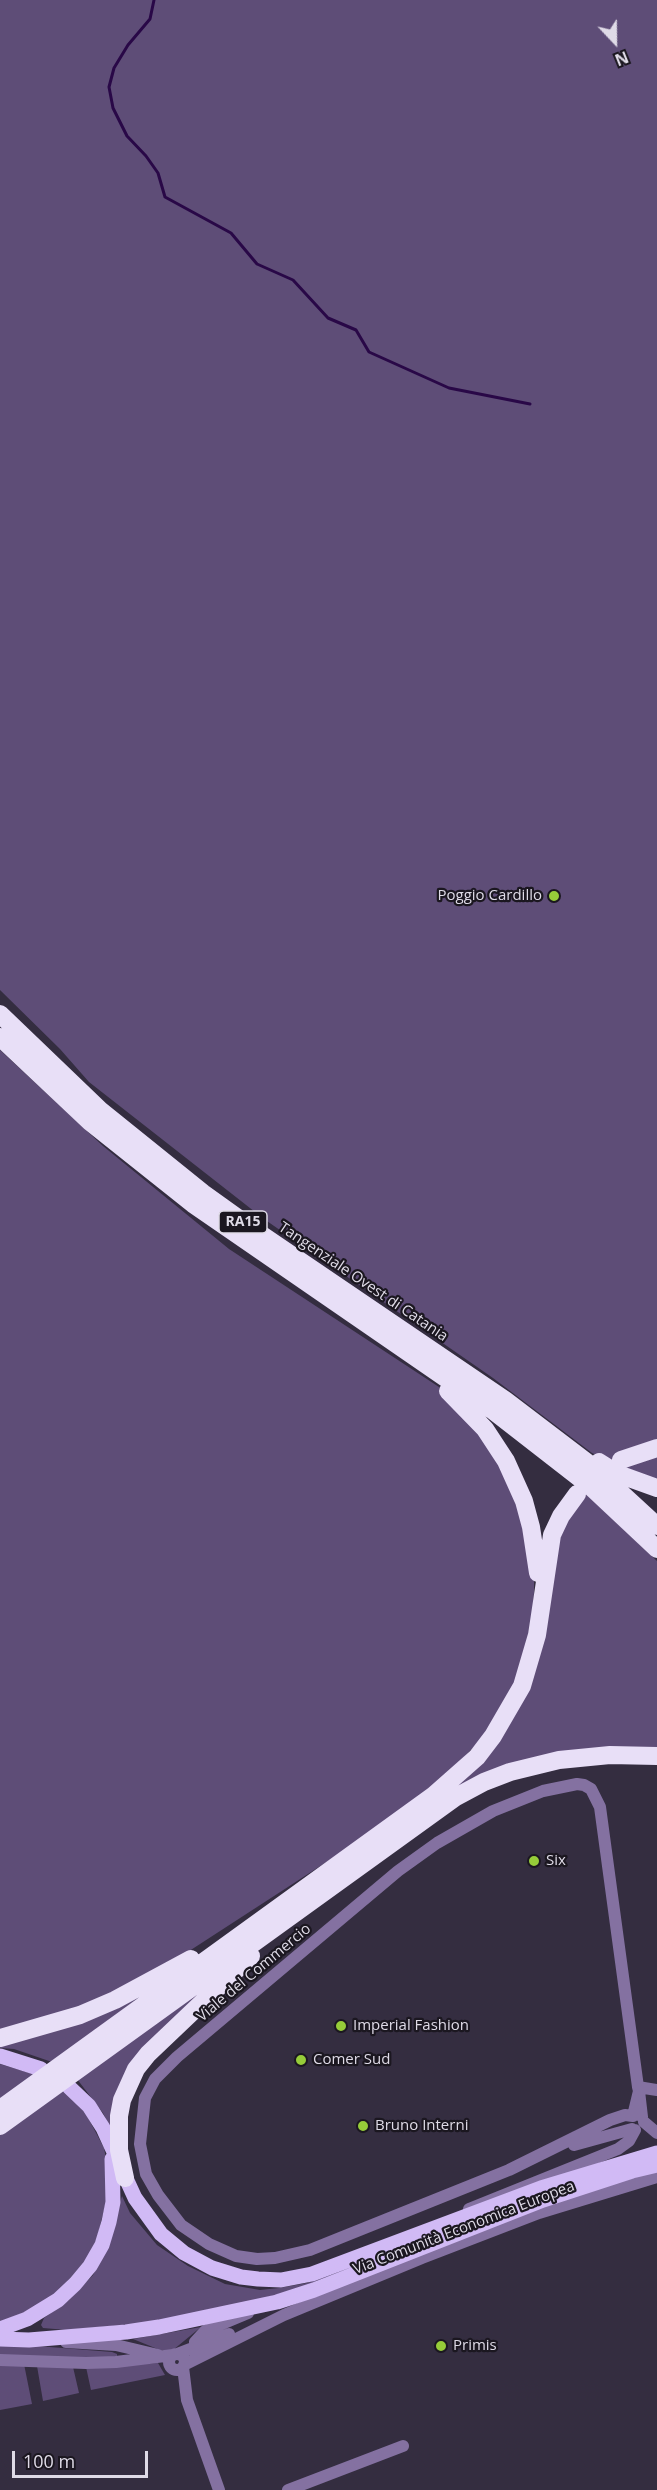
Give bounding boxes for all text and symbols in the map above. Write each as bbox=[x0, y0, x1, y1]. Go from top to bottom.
north arrow bbox=[585, 12, 645, 72]
text: N bbox=[612, 46, 632, 71]
place label: Poggio Cardillo bbox=[437, 887, 542, 905]
marker: Poggio Cardillo bbox=[547, 889, 561, 903]
road number: RA15 bbox=[219, 1211, 267, 1233]
street label: Tangenziale Ovest di Catania bbox=[275, 1218, 451, 1346]
place label: Six bbox=[546, 1852, 566, 1870]
marker: Six bbox=[527, 1854, 541, 1868]
street label: Viale del Commercio bbox=[193, 1920, 315, 2026]
place label: Imperial Fashion bbox=[353, 2017, 469, 2035]
marker: Imperial Fashion bbox=[334, 2019, 348, 2033]
place label: Comer Sud bbox=[313, 2051, 390, 2069]
marker: Comer Sud bbox=[294, 2053, 308, 2067]
place label: Bruno Interni bbox=[375, 2117, 468, 2135]
marker: Bruno Interni bbox=[356, 2119, 370, 2133]
street label: Via Comunità Economica Europea bbox=[351, 2177, 577, 2279]
place label: Primis bbox=[453, 2337, 497, 2355]
marker: Primis bbox=[434, 2339, 448, 2353]
scale bar bbox=[15, 2439, 152, 2477]
text: 100 m bbox=[23, 2449, 75, 2473]

